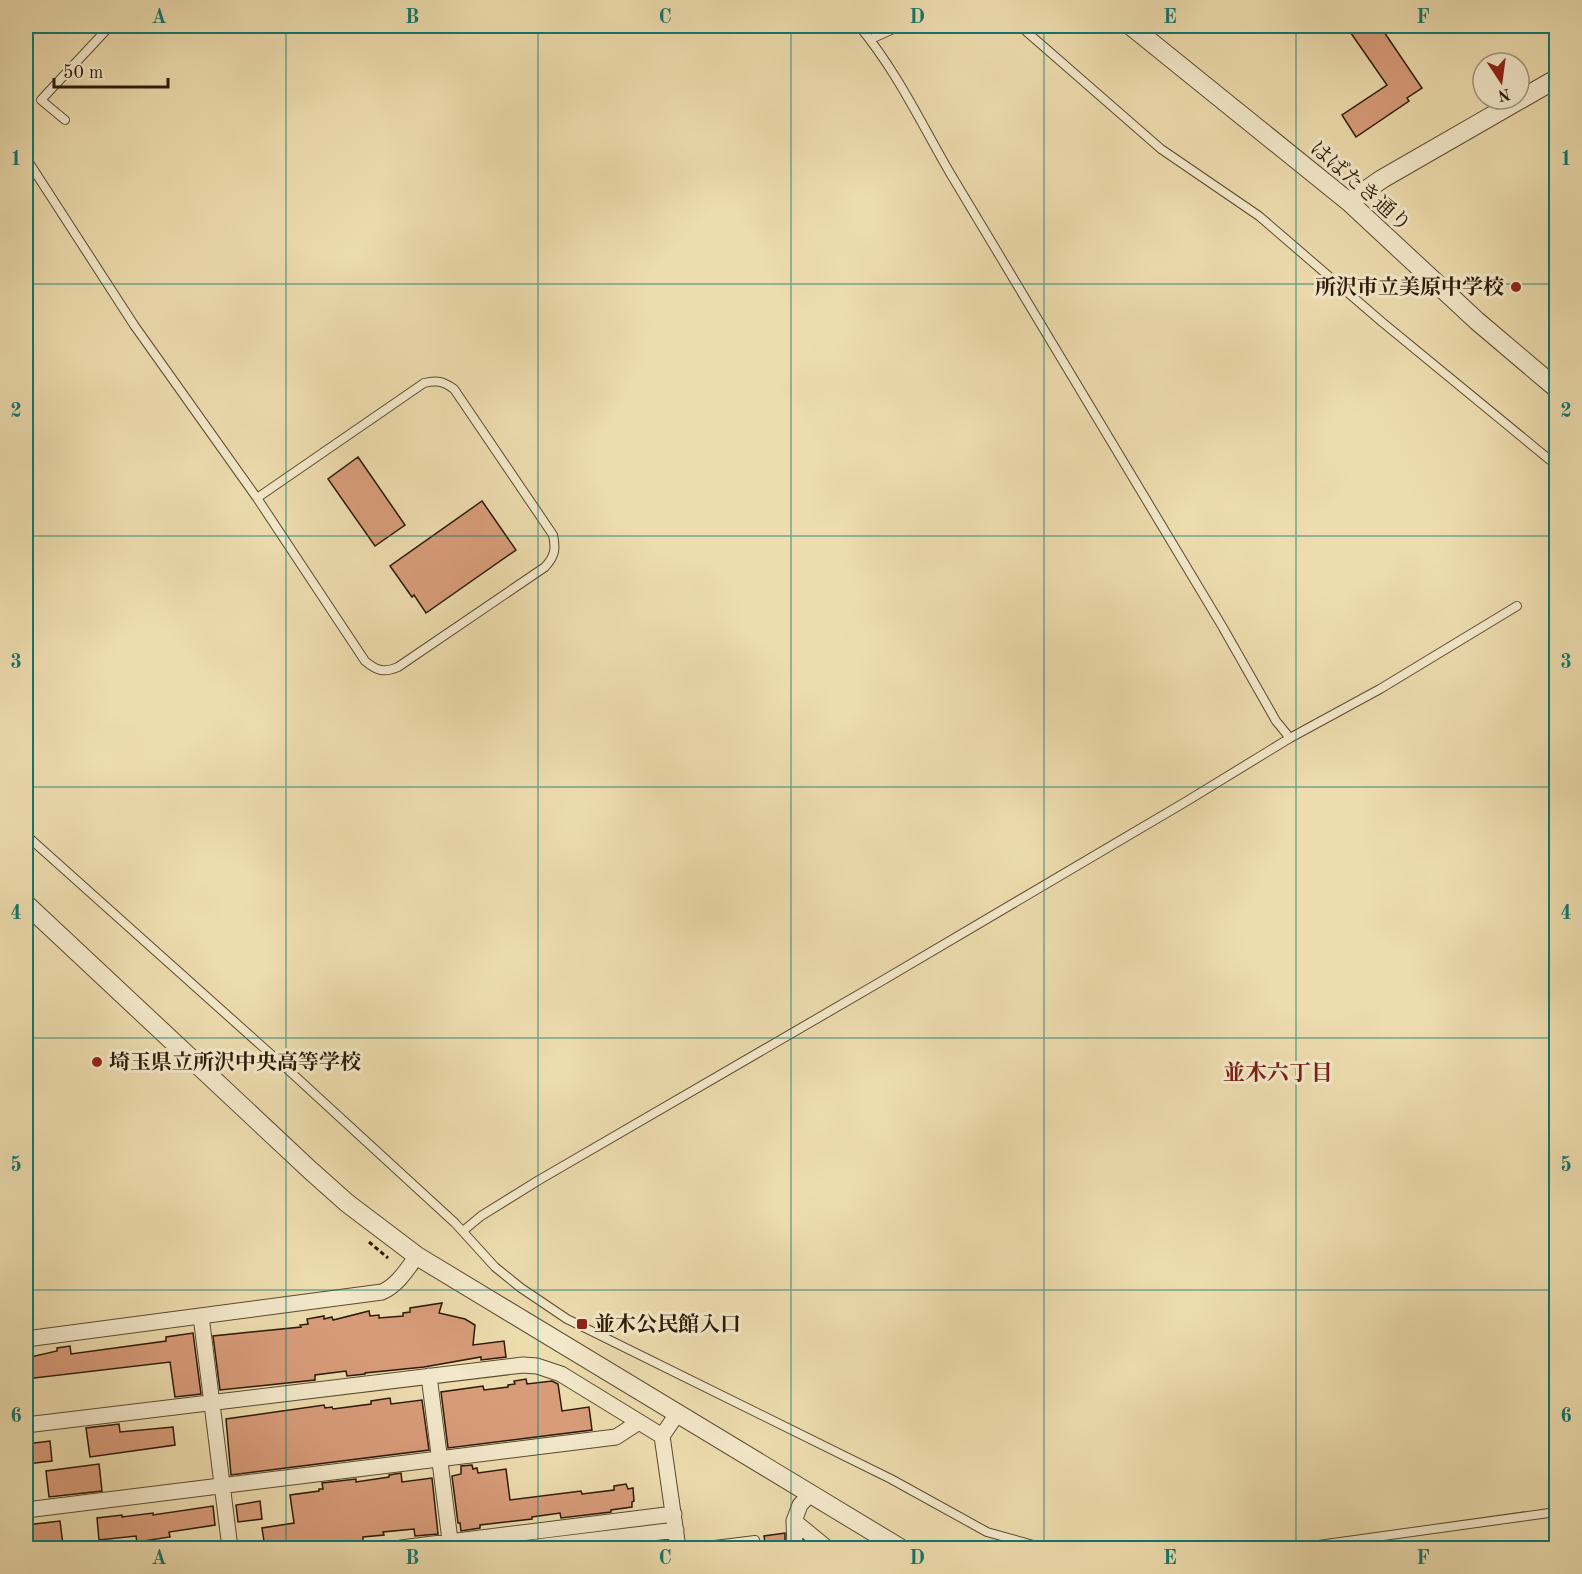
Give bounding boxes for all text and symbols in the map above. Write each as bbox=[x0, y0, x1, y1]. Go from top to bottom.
text: A bbox=[151, 8, 167, 28]
text: B bbox=[405, 8, 419, 28]
text: C bbox=[658, 8, 672, 28]
text: D bbox=[909, 8, 925, 28]
text: E bbox=[1163, 8, 1177, 28]
text: F bbox=[1416, 8, 1430, 28]
scale bar bbox=[54, 51, 168, 89]
north arrow bbox=[1471, 51, 1531, 111]
text: 50 m bbox=[63, 64, 103, 82]
text: N bbox=[1495, 84, 1512, 103]
street label: はばたき通り bbox=[1306, 136, 1416, 236]
text: 1 bbox=[10, 150, 22, 170]
text: 1 bbox=[1560, 150, 1572, 170]
place label: 所沢市立美原中学校 bbox=[1315, 275, 1504, 299]
marker: 所沢市立美原中学校 bbox=[1509, 280, 1523, 294]
text: 2 bbox=[10, 402, 22, 422]
text: 2 bbox=[1560, 402, 1572, 422]
text: 3 bbox=[10, 653, 22, 673]
text: 3 bbox=[1560, 653, 1572, 673]
text: 4 bbox=[10, 904, 22, 924]
text: 4 bbox=[1560, 904, 1572, 924]
place label: 埼玉県立所沢中央高等学校 bbox=[109, 1050, 361, 1074]
marker: 埼玉県立所沢中央高等学校 bbox=[90, 1055, 104, 1069]
district label: 並木六丁目 bbox=[1223, 1061, 1333, 1085]
text: 5 bbox=[10, 1155, 22, 1176]
text: 5 bbox=[1560, 1155, 1572, 1176]
place label: 並木公民館入口 bbox=[594, 1313, 741, 1336]
marker: 並木公民館入口 bbox=[575, 1317, 589, 1331]
text: 6 bbox=[10, 1407, 22, 1427]
text: 6 bbox=[1560, 1407, 1572, 1427]
text: A bbox=[151, 1549, 167, 1569]
text: B bbox=[405, 1549, 419, 1569]
text: C bbox=[658, 1549, 672, 1569]
text: D bbox=[909, 1549, 925, 1569]
text: E bbox=[1163, 1549, 1177, 1569]
text: F bbox=[1416, 1549, 1430, 1569]

